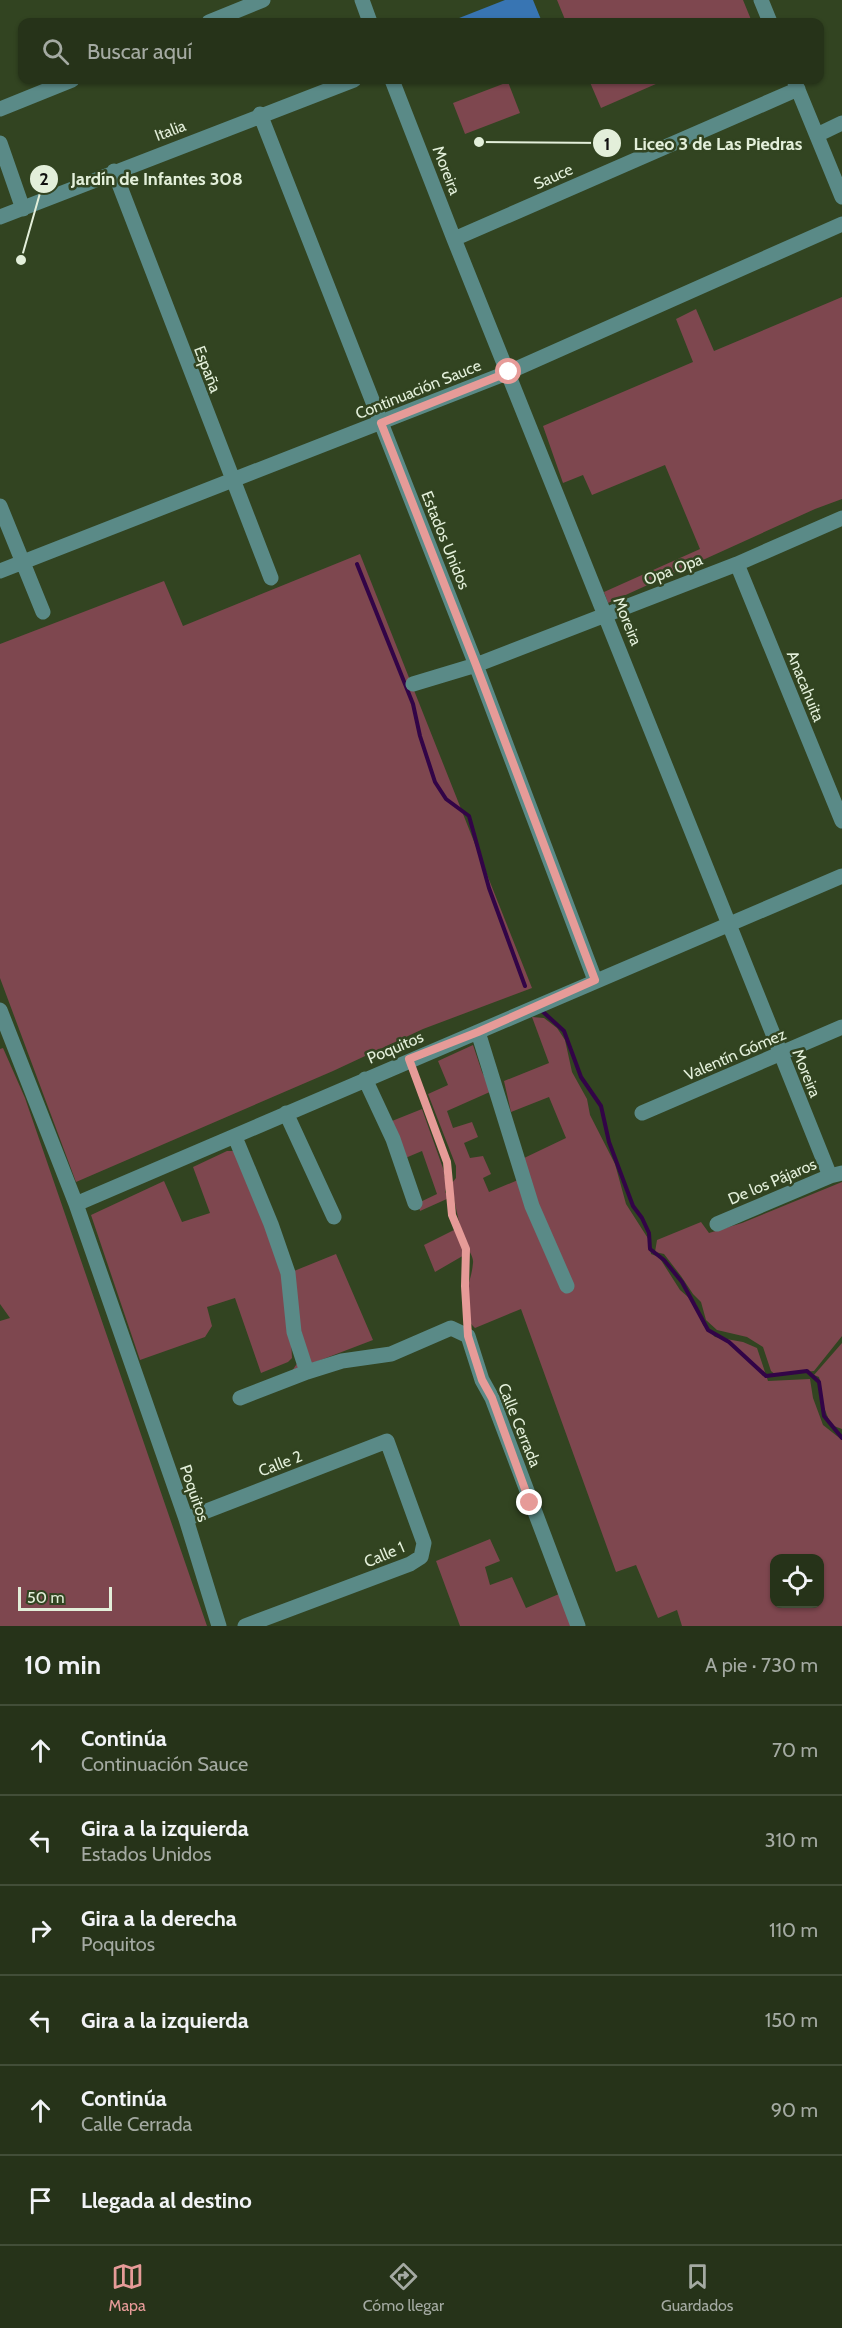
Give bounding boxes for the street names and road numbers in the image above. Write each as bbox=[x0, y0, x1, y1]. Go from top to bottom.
street label: Italia bbox=[152, 116, 189, 145]
street label: Moreira bbox=[429, 143, 465, 198]
street label: Sauce bbox=[531, 159, 576, 193]
street label: España bbox=[190, 343, 225, 396]
street label: Continuación Sauce bbox=[353, 356, 484, 423]
street label: Estados Unidos bbox=[417, 488, 474, 592]
street label: Opa Opa bbox=[641, 550, 705, 589]
street label: Moreira bbox=[609, 594, 646, 649]
street label: Anacahuita bbox=[783, 648, 828, 725]
street label: Valentín Gómez bbox=[682, 1024, 789, 1084]
street label: Poquitos bbox=[364, 1027, 426, 1068]
street label: Moreira bbox=[788, 1046, 825, 1101]
street label: De los Pájaros bbox=[725, 1154, 820, 1209]
street label: Calle Cerrada bbox=[494, 1380, 545, 1470]
street label: Calle 2 bbox=[256, 1447, 305, 1480]
street label: Poquitos bbox=[176, 1462, 213, 1525]
street label: Calle 1 bbox=[361, 1538, 407, 1571]

